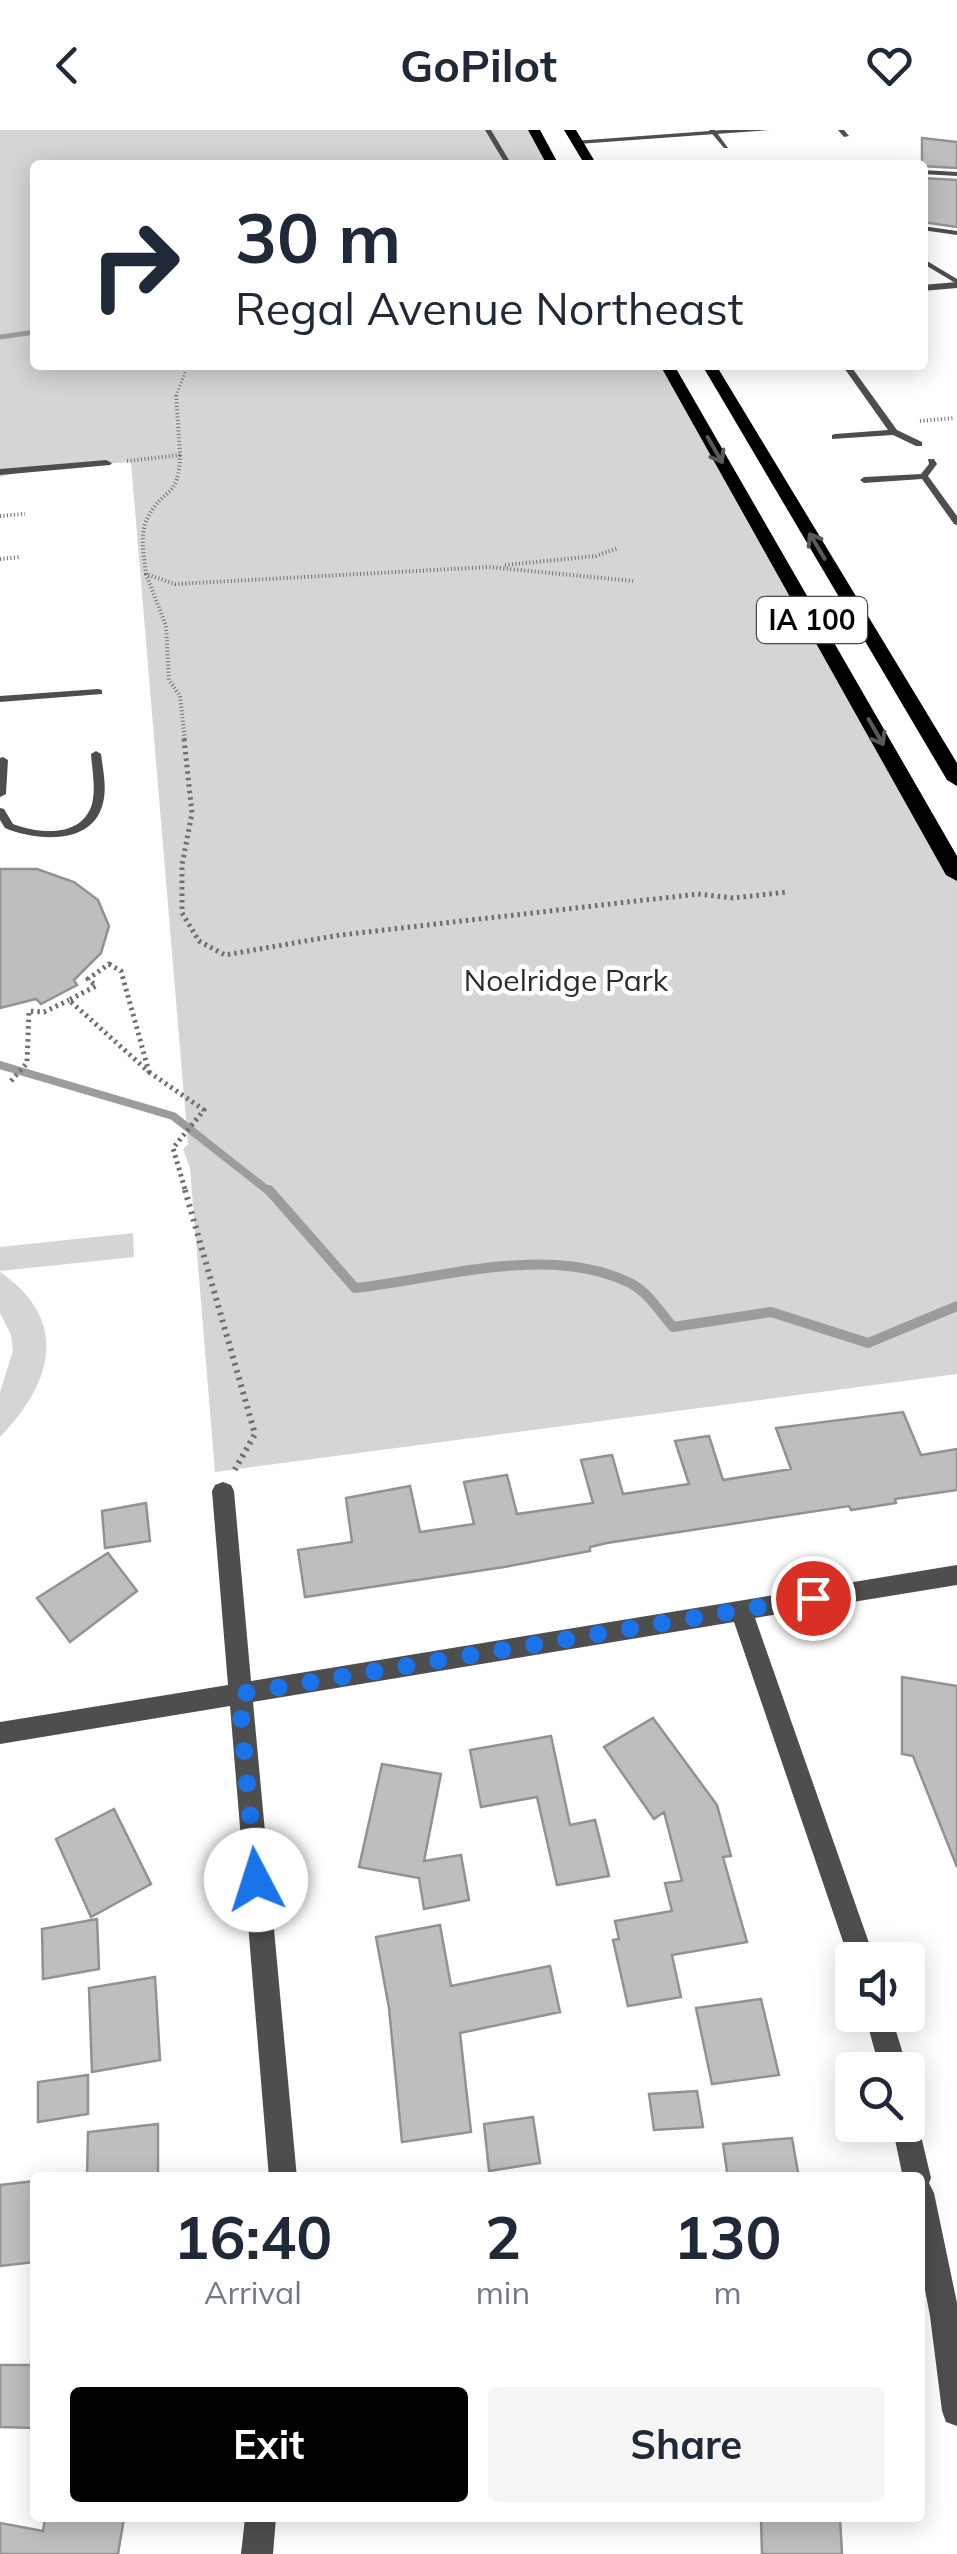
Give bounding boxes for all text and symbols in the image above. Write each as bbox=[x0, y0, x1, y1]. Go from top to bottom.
text: GoPilot bbox=[400, 37, 557, 93]
icon: back bbox=[40, 38, 95, 93]
icon: heart bbox=[862, 38, 917, 93]
text: 30 m bbox=[235, 193, 401, 281]
icon: right bbox=[70, 200, 200, 330]
text: Regal Avenue Northeast bbox=[235, 280, 743, 336]
one-way arrow bbox=[706, 435, 726, 464]
one-way arrow bbox=[807, 532, 827, 561]
road number: IA 100 bbox=[757, 597, 867, 643]
one-way arrow bbox=[866, 717, 886, 747]
park label: Noelridge Park bbox=[464, 961, 669, 999]
pin bbox=[771, 1556, 856, 1641]
icon: arrive bbox=[786, 1571, 841, 1626]
position arrow bbox=[204, 1828, 308, 1932]
map controls bbox=[835, 1942, 925, 2142]
button: sound bbox=[835, 1942, 925, 2032]
button: search bbox=[835, 2052, 925, 2142]
text: 16:40 bbox=[173, 2199, 332, 2274]
text: 2 bbox=[485, 2199, 521, 2274]
text: 130 bbox=[674, 2199, 782, 2274]
text: Arrival bbox=[204, 2272, 302, 2312]
text: min bbox=[476, 2272, 530, 2312]
text: m bbox=[714, 2272, 742, 2312]
button: Exit bbox=[70, 2387, 468, 2502]
button: Share bbox=[488, 2387, 885, 2502]

